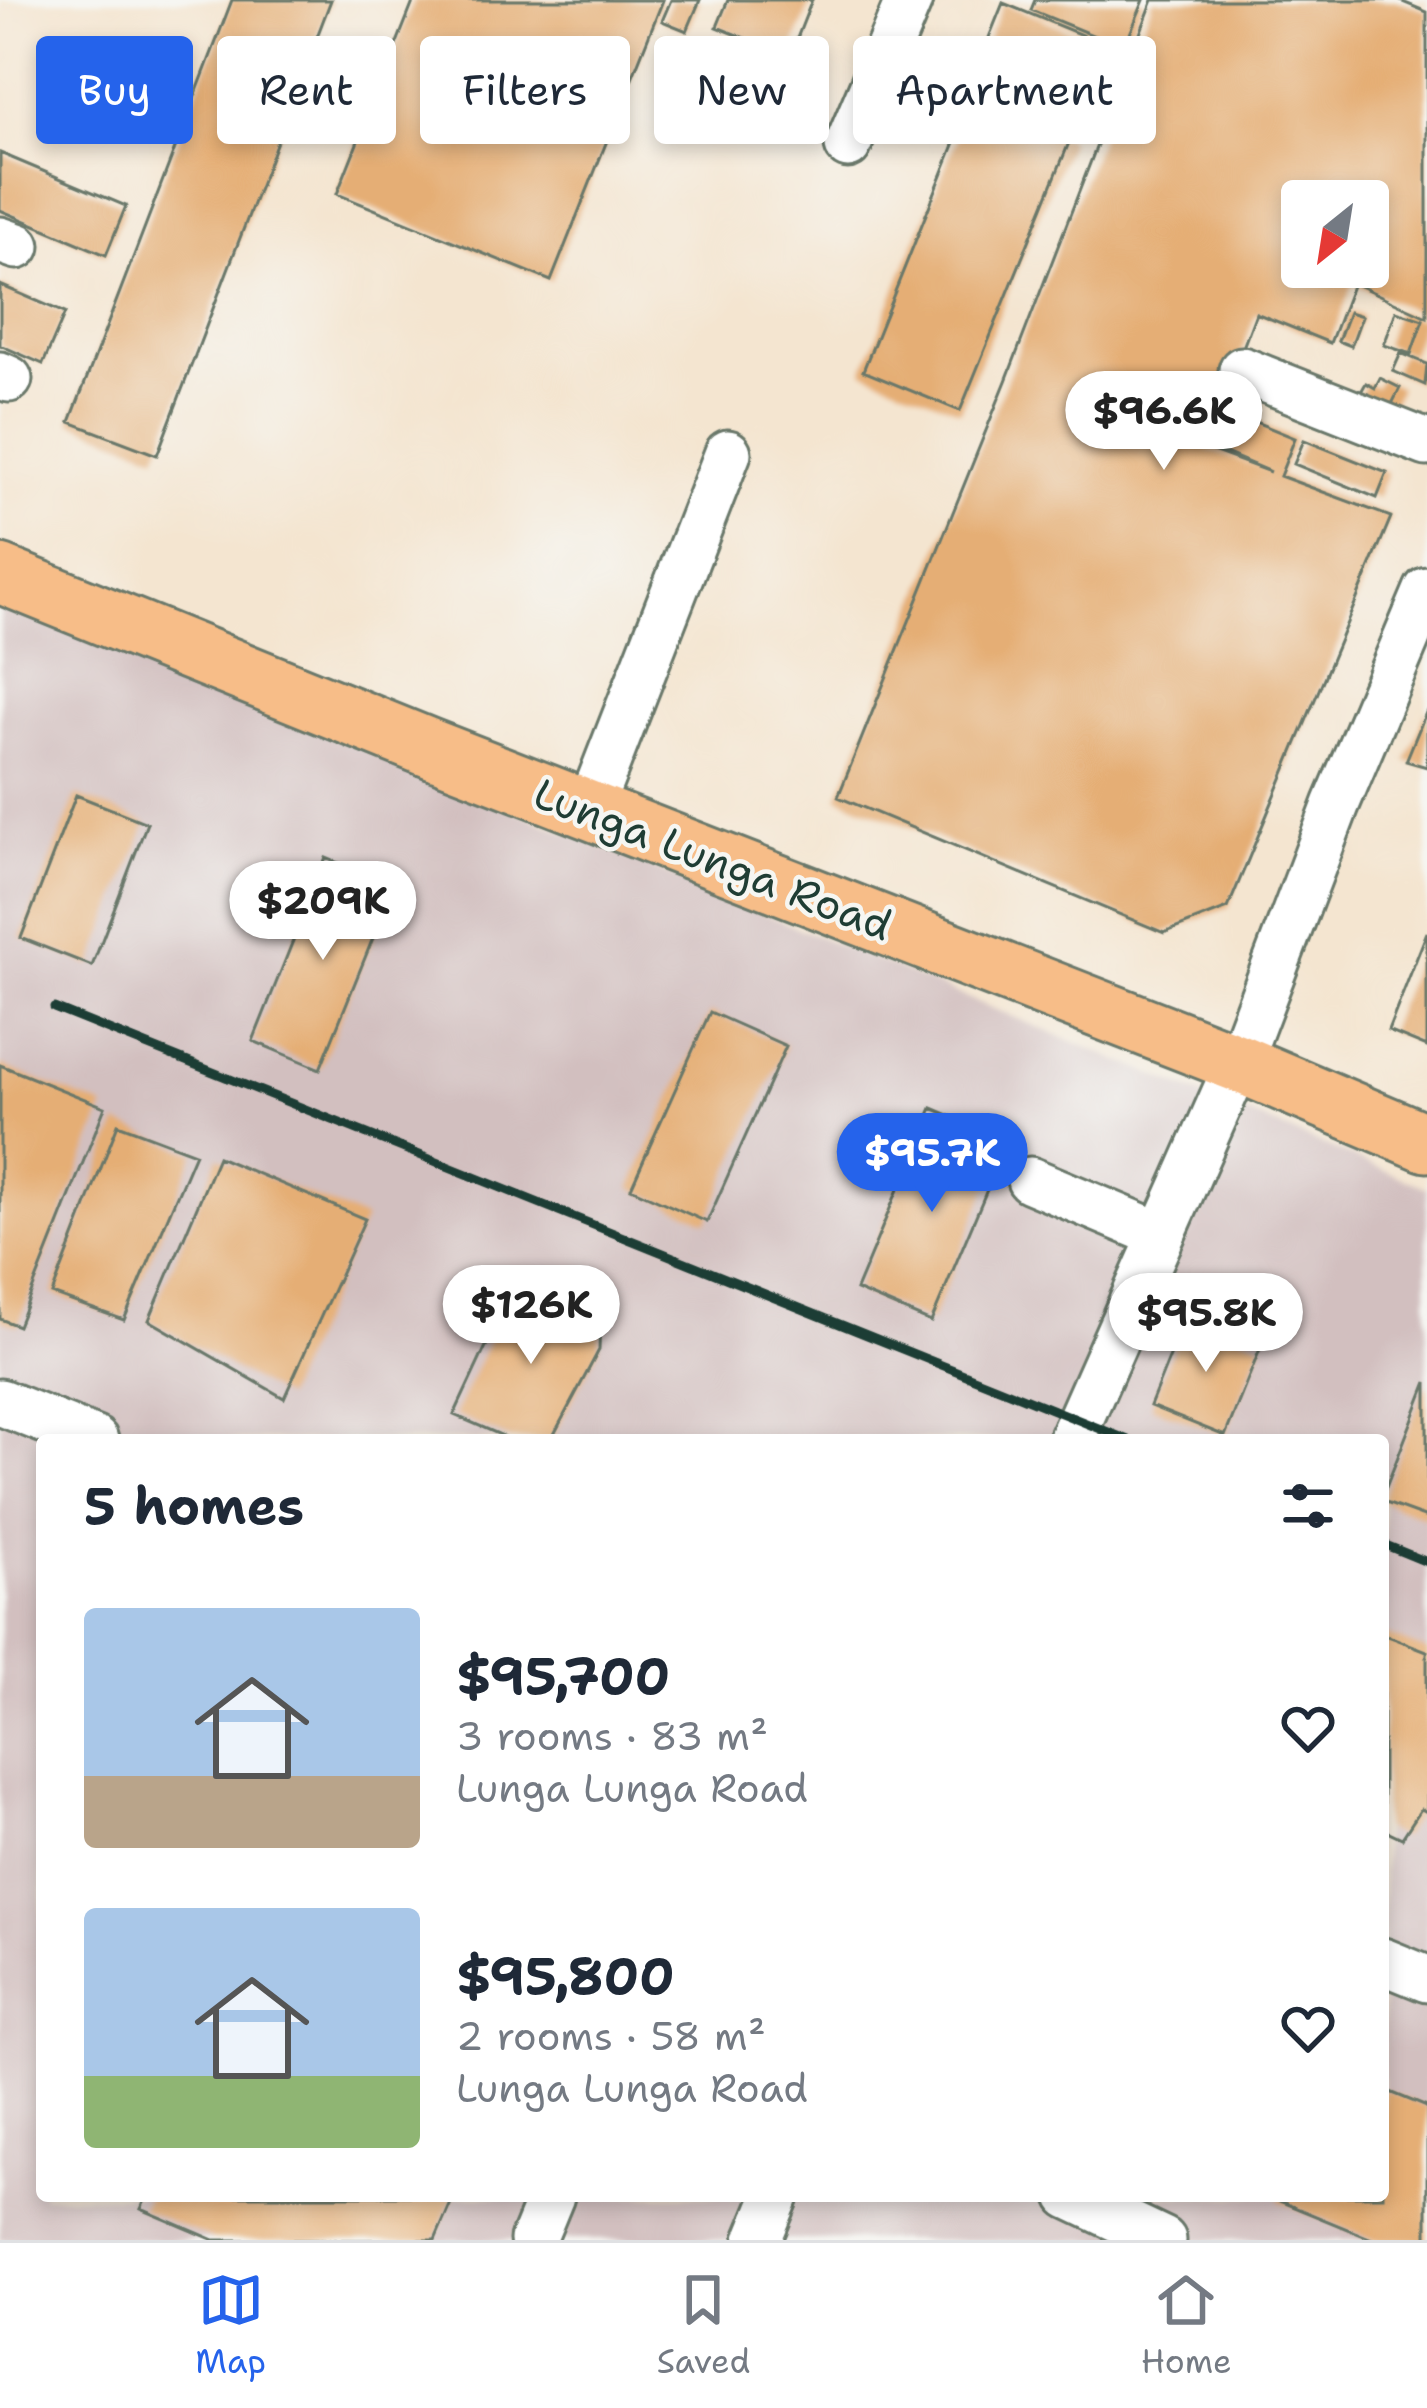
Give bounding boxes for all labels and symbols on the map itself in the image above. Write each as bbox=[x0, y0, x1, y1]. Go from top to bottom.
north arrow bbox=[1281, 180, 1389, 288]
pin: $96.6K bbox=[1066, 371, 1262, 473]
street label: Lunga Lunga Road bbox=[526, 765, 900, 953]
pin: $209K bbox=[239, 861, 407, 963]
pin: $95.7K bbox=[834, 1113, 1030, 1215]
pin: $126K bbox=[447, 1265, 615, 1367]
pin: $95.8K bbox=[1108, 1273, 1304, 1375]

